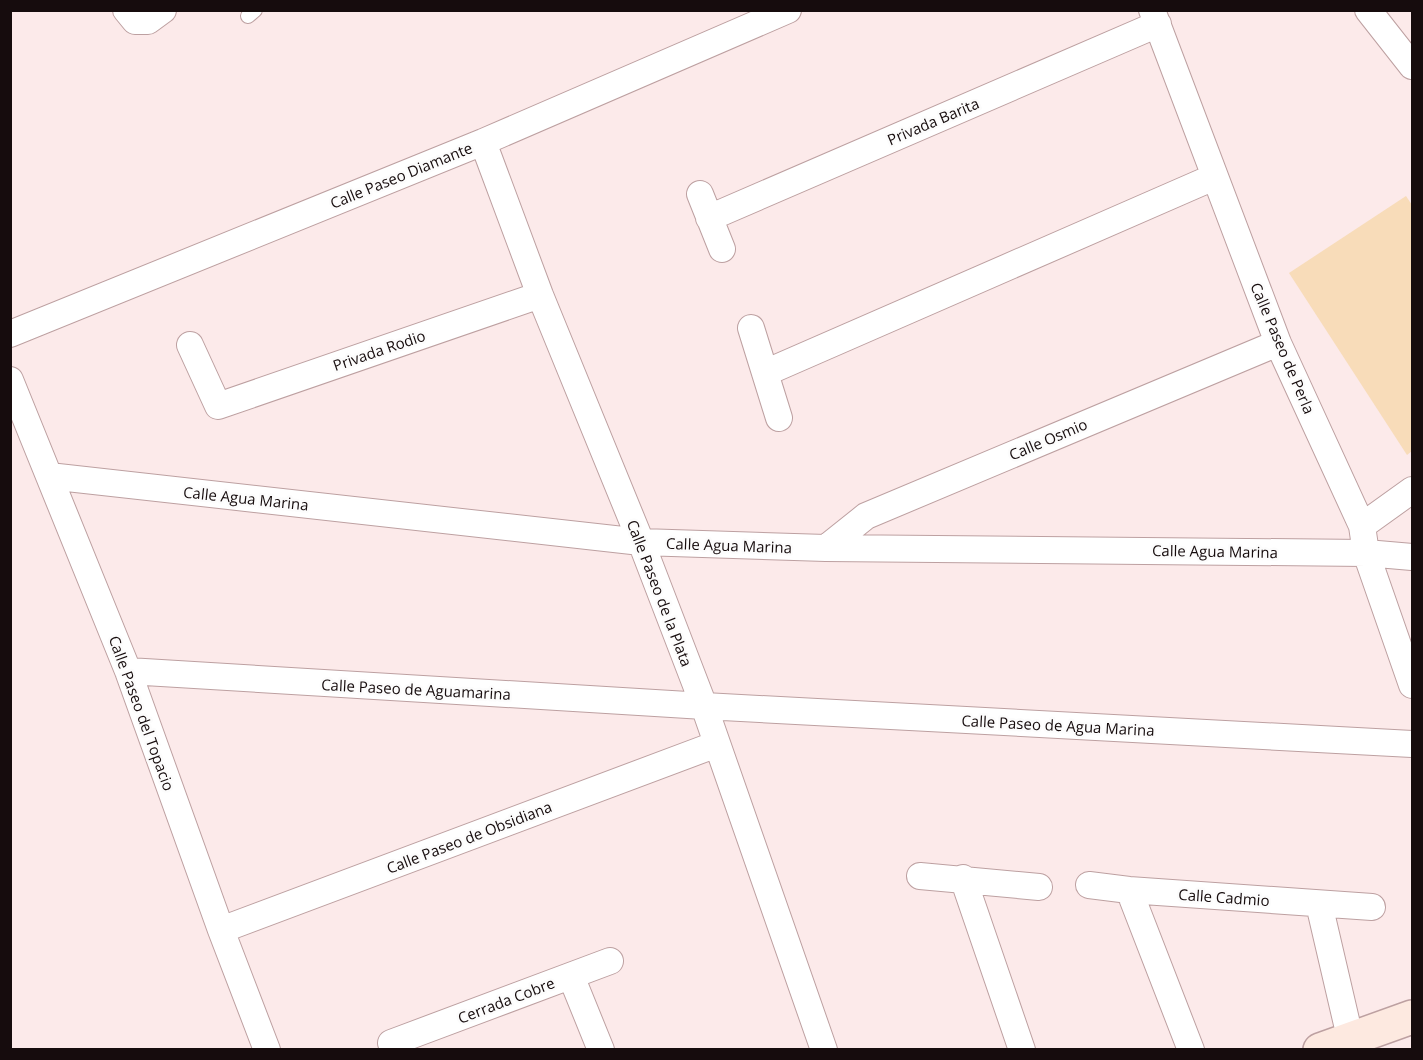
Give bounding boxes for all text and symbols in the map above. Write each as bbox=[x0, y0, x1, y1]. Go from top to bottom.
street label: Privada Barita bbox=[884, 93, 982, 149]
street label: Calle Paseo Diamante bbox=[327, 137, 475, 213]
street label: Calle Paseo de Perla bbox=[1246, 279, 1320, 417]
street label: Privada Rodio bbox=[330, 325, 428, 375]
street label: Calle Osmio bbox=[1006, 414, 1090, 464]
street label: Calle Agua Marina bbox=[182, 481, 310, 515]
street label: Calle Paseo de la Plata bbox=[623, 517, 697, 669]
street label: Calle Agua Marina bbox=[666, 533, 792, 557]
street label: Calle Agua Marina bbox=[1152, 540, 1278, 562]
street label: Calle Paseo del Topacio bbox=[105, 633, 179, 793]
street label: Calle Paseo de Aguamarina bbox=[321, 674, 511, 704]
street label: Calle Paseo de Agua Marina bbox=[961, 710, 1155, 740]
street label: Calle Paseo de Obsidiana bbox=[383, 796, 555, 878]
street label: Calle Cadmio bbox=[1178, 884, 1270, 910]
street label: Cerrada Cobre bbox=[455, 972, 557, 1028]

